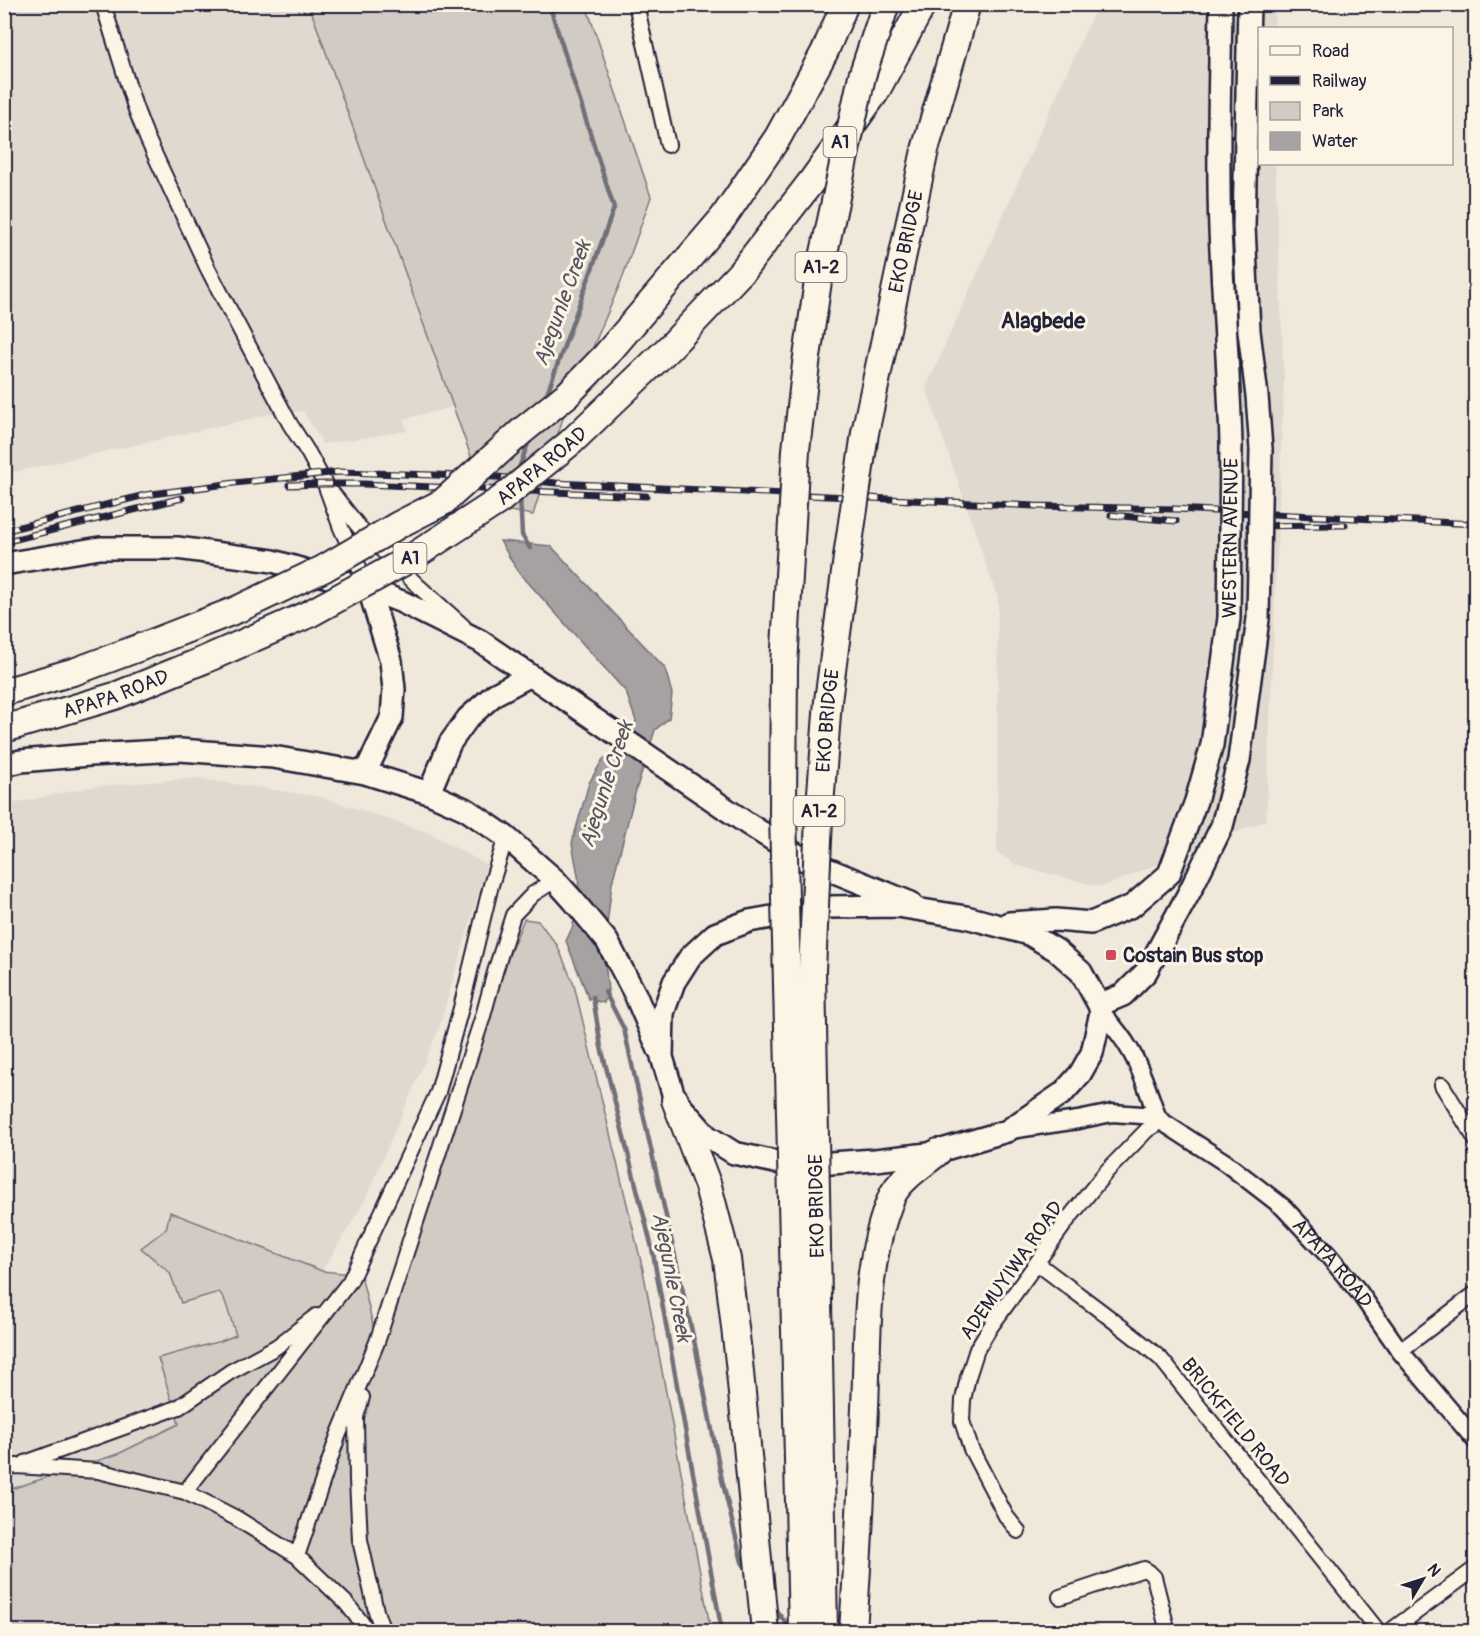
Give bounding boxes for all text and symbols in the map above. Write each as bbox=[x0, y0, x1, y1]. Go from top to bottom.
legend bbox=[1258, 27, 1453, 165]
text: Road bbox=[1312, 40, 1349, 63]
text: Railway bbox=[1312, 70, 1367, 93]
text: Park bbox=[1312, 100, 1344, 123]
road number: A1 bbox=[824, 127, 856, 157]
text: Water bbox=[1312, 130, 1358, 153]
street label: EKO BRIDGE bbox=[883, 188, 929, 295]
water label: Ajegunle Creek bbox=[527, 235, 598, 369]
road number: A1-2 bbox=[796, 252, 846, 282]
district label: Alagbede bbox=[1001, 307, 1086, 335]
street label: APAPA ROAD bbox=[491, 421, 593, 511]
street label: WESTERN AVENUE bbox=[1217, 458, 1244, 618]
road number: A1 bbox=[394, 543, 426, 573]
street label: APAPA ROAD bbox=[60, 664, 172, 724]
street label: EKO BRIDGE bbox=[811, 667, 845, 774]
water label: Ajegunle Creek bbox=[573, 715, 640, 851]
road number: A1-2 bbox=[794, 796, 844, 826]
place label: Costain Bus stop bbox=[1123, 943, 1264, 968]
marker: Costain Bus stop bbox=[1104, 948, 1118, 962]
street label: EKO BRIDGE bbox=[803, 1154, 830, 1258]
street label: ADEMUYIWA ROAD bbox=[954, 1196, 1069, 1345]
water label: Ajegunle Creek bbox=[646, 1210, 698, 1346]
street label: APAPA ROAD bbox=[1287, 1213, 1378, 1313]
street label: BRICKFIELD ROAD bbox=[1176, 1353, 1295, 1492]
north arrow bbox=[1393, 1549, 1453, 1609]
text: N bbox=[1423, 1560, 1445, 1581]

